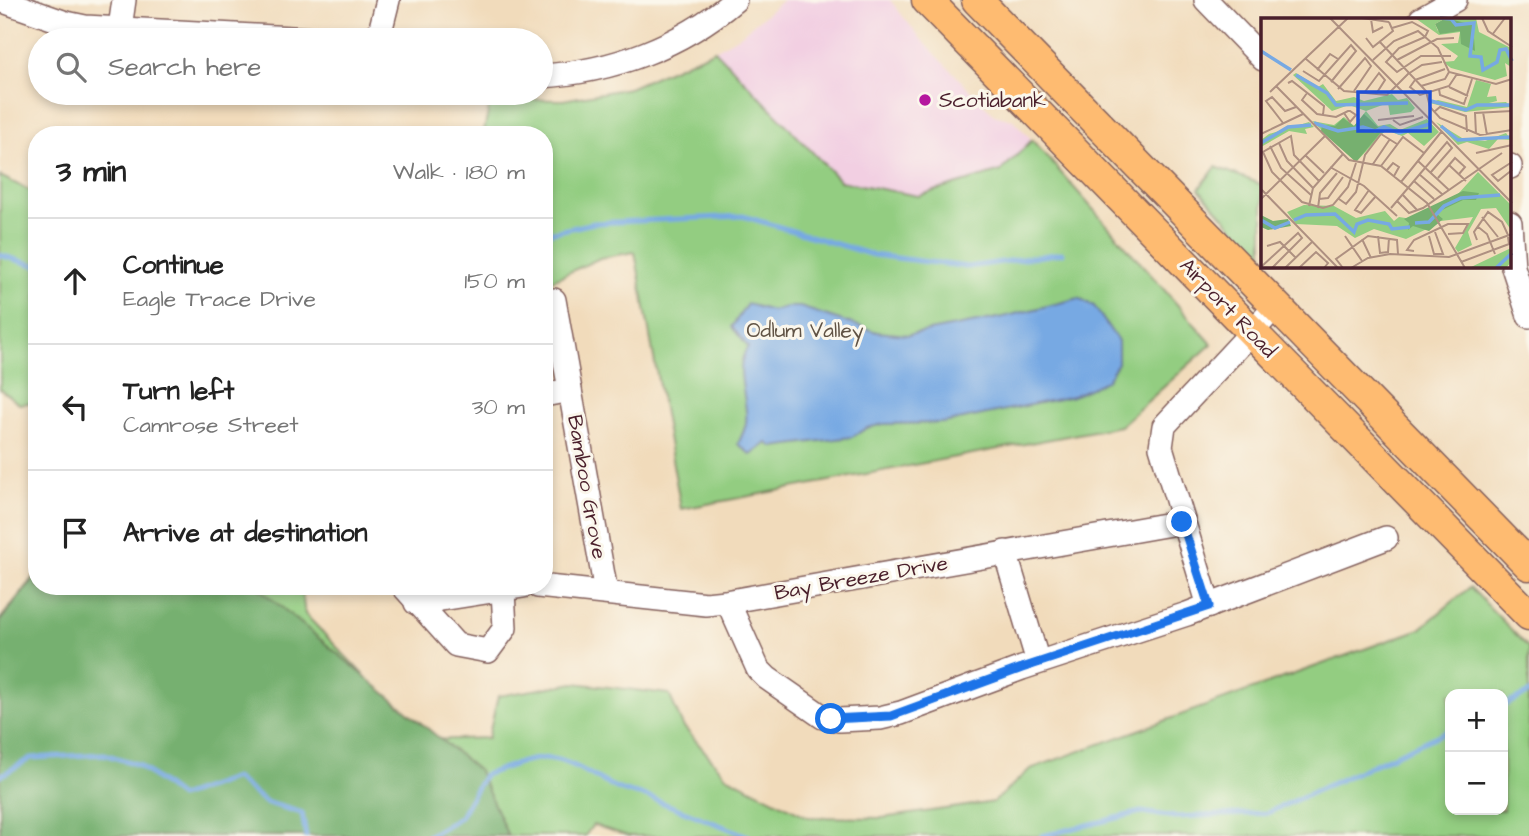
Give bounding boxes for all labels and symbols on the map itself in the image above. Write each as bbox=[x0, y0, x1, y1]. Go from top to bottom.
inset map bbox=[1261, 18, 1512, 268]
place label: Scotiabank bbox=[939, 86, 1046, 115]
marker: Scotiabank bbox=[917, 92, 933, 108]
street label: Airport Road bbox=[1172, 252, 1283, 365]
park label: Odlum Valley bbox=[747, 316, 864, 347]
street label: Bamboo Grove bbox=[560, 413, 614, 561]
route end bbox=[1166, 506, 1197, 537]
street label: Bay Breeze Drive bbox=[772, 548, 950, 609]
route start bbox=[815, 703, 846, 734]

